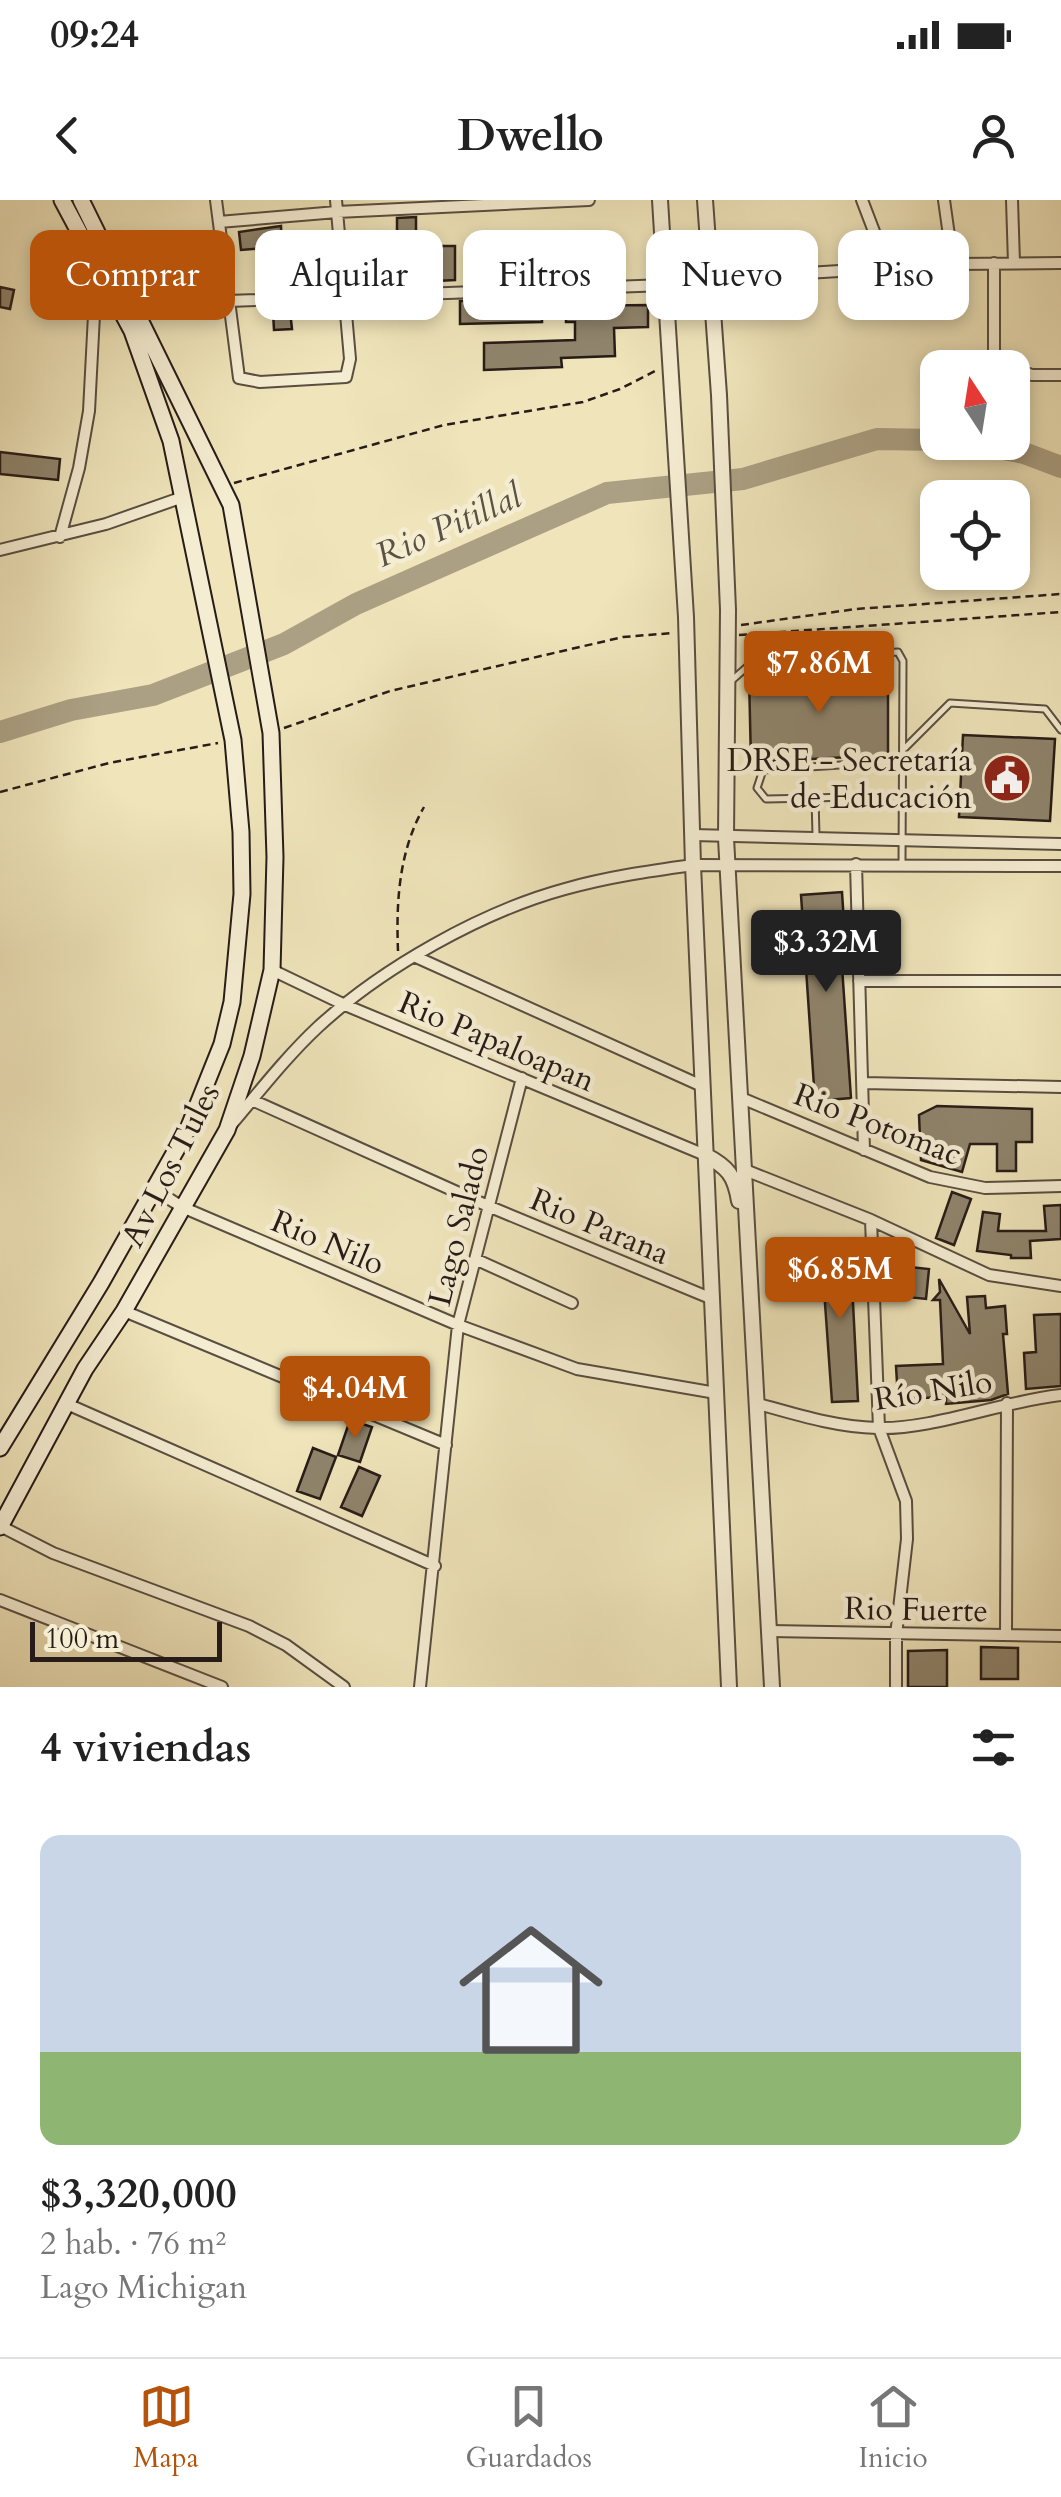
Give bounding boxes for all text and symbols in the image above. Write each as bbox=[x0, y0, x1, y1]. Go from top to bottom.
text: 09:24 bbox=[50, 9, 139, 61]
text: Dwello bbox=[457, 105, 604, 166]
icon: back bbox=[40, 108, 95, 163]
icon: person bbox=[966, 108, 1021, 163]
chip: Comprar bbox=[30, 230, 235, 320]
chip: Alquilar bbox=[255, 230, 443, 320]
chip: Filtros bbox=[463, 230, 626, 320]
chip: Nuevo bbox=[646, 230, 818, 320]
chip: Piso bbox=[838, 230, 969, 320]
north arrow bbox=[920, 350, 1030, 460]
map controls bbox=[920, 350, 1030, 590]
water label: Rio Pitillal bbox=[368, 472, 530, 579]
button: locate bbox=[920, 480, 1030, 590]
pin: $7.86M bbox=[738, 631, 900, 716]
text: $7.86M bbox=[766, 641, 872, 685]
place label: DRSE - Secretaría de Educación bbox=[727, 739, 972, 820]
public building icon: DRSE - Secretaría de Educación bbox=[981, 752, 1033, 804]
pin: $3.32M bbox=[745, 910, 907, 995]
text: $3.32M bbox=[773, 920, 879, 964]
street label: Rio Papaloapan bbox=[392, 981, 601, 1103]
street label: Rio Potomac bbox=[788, 1073, 968, 1177]
street label: Av Los Tules bbox=[111, 1076, 231, 1255]
street label: Lago Salado bbox=[418, 1142, 500, 1311]
street label: Rio Parana bbox=[523, 1178, 676, 1276]
street label: Rio Nilo bbox=[264, 1199, 391, 1286]
pin: $6.85M bbox=[759, 1237, 921, 1322]
text: $6.85M bbox=[787, 1247, 893, 1291]
pin: $4.04M bbox=[274, 1356, 436, 1441]
street label: Río Nilo bbox=[871, 1360, 995, 1422]
text: $4.04M bbox=[302, 1366, 408, 1410]
street label: Rio Fuerte bbox=[844, 1587, 988, 1633]
scale bar bbox=[30, 1617, 222, 1662]
text: 100 m bbox=[45, 1620, 119, 1658]
text: 4 viviendas bbox=[40, 1719, 251, 1776]
icon: filters bbox=[966, 1720, 1021, 1775]
icon: home bbox=[441, 1900, 621, 2080]
text: $3,320,000 bbox=[40, 2165, 237, 2222]
text: 2 hab. · 76 m² bbox=[40, 2222, 226, 2266]
text: Lago Michigan bbox=[40, 2266, 247, 2310]
tab: Mapa bbox=[133, 2379, 199, 2477]
tab: Guardados bbox=[466, 2379, 592, 2477]
tab: Inicio bbox=[858, 2379, 928, 2477]

